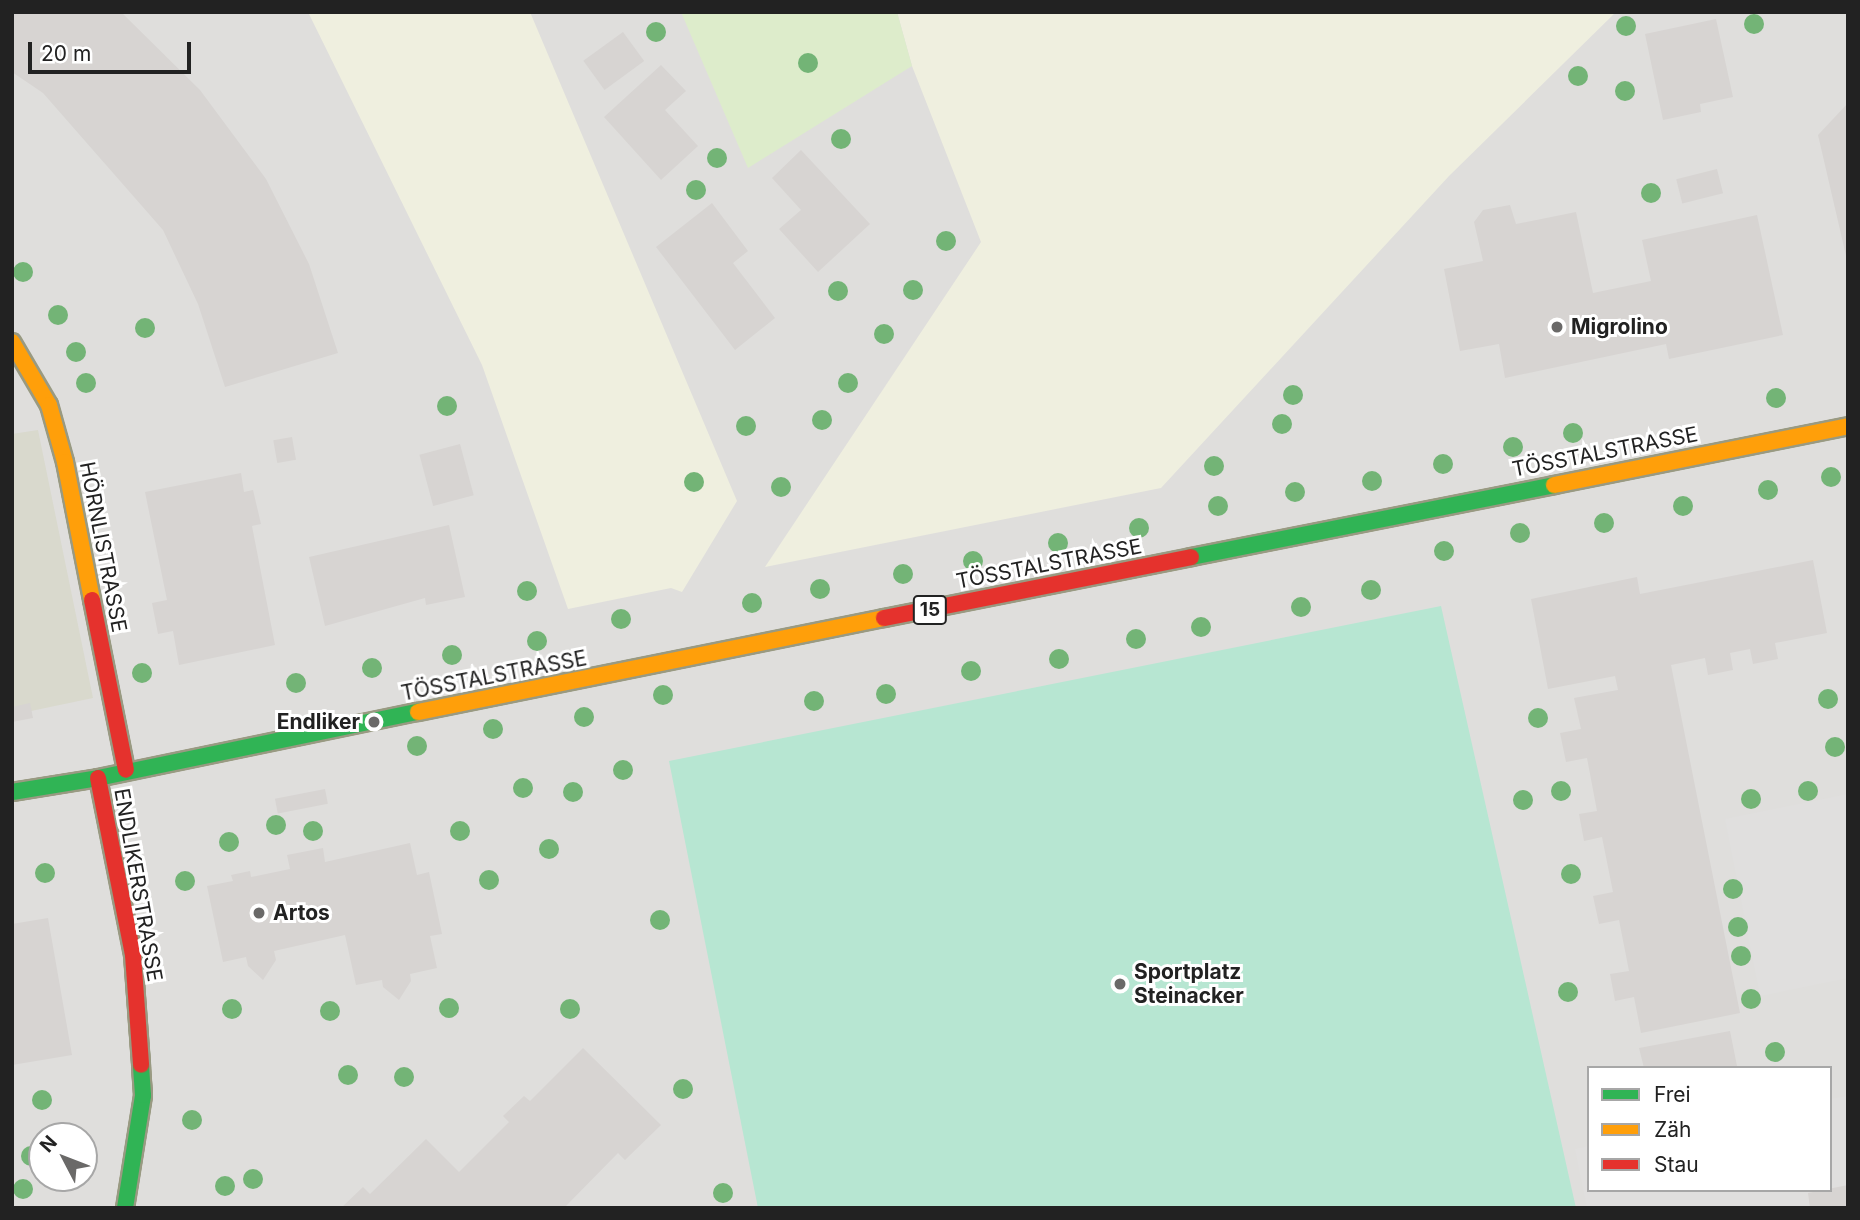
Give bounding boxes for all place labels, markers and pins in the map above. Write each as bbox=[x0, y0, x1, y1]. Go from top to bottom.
place label: Migrolino bbox=[1571, 314, 1668, 340]
marker: Migrolino bbox=[1549, 319, 1565, 335]
place label: Endliker bbox=[277, 709, 360, 735]
marker: Endliker bbox=[366, 714, 382, 730]
place label: Artos bbox=[273, 900, 330, 926]
marker: Artos bbox=[251, 905, 267, 921]
place label: Sportplatz Steinacker bbox=[1134, 959, 1244, 1009]
marker: Sportplatz Steinacker bbox=[1112, 976, 1128, 992]

